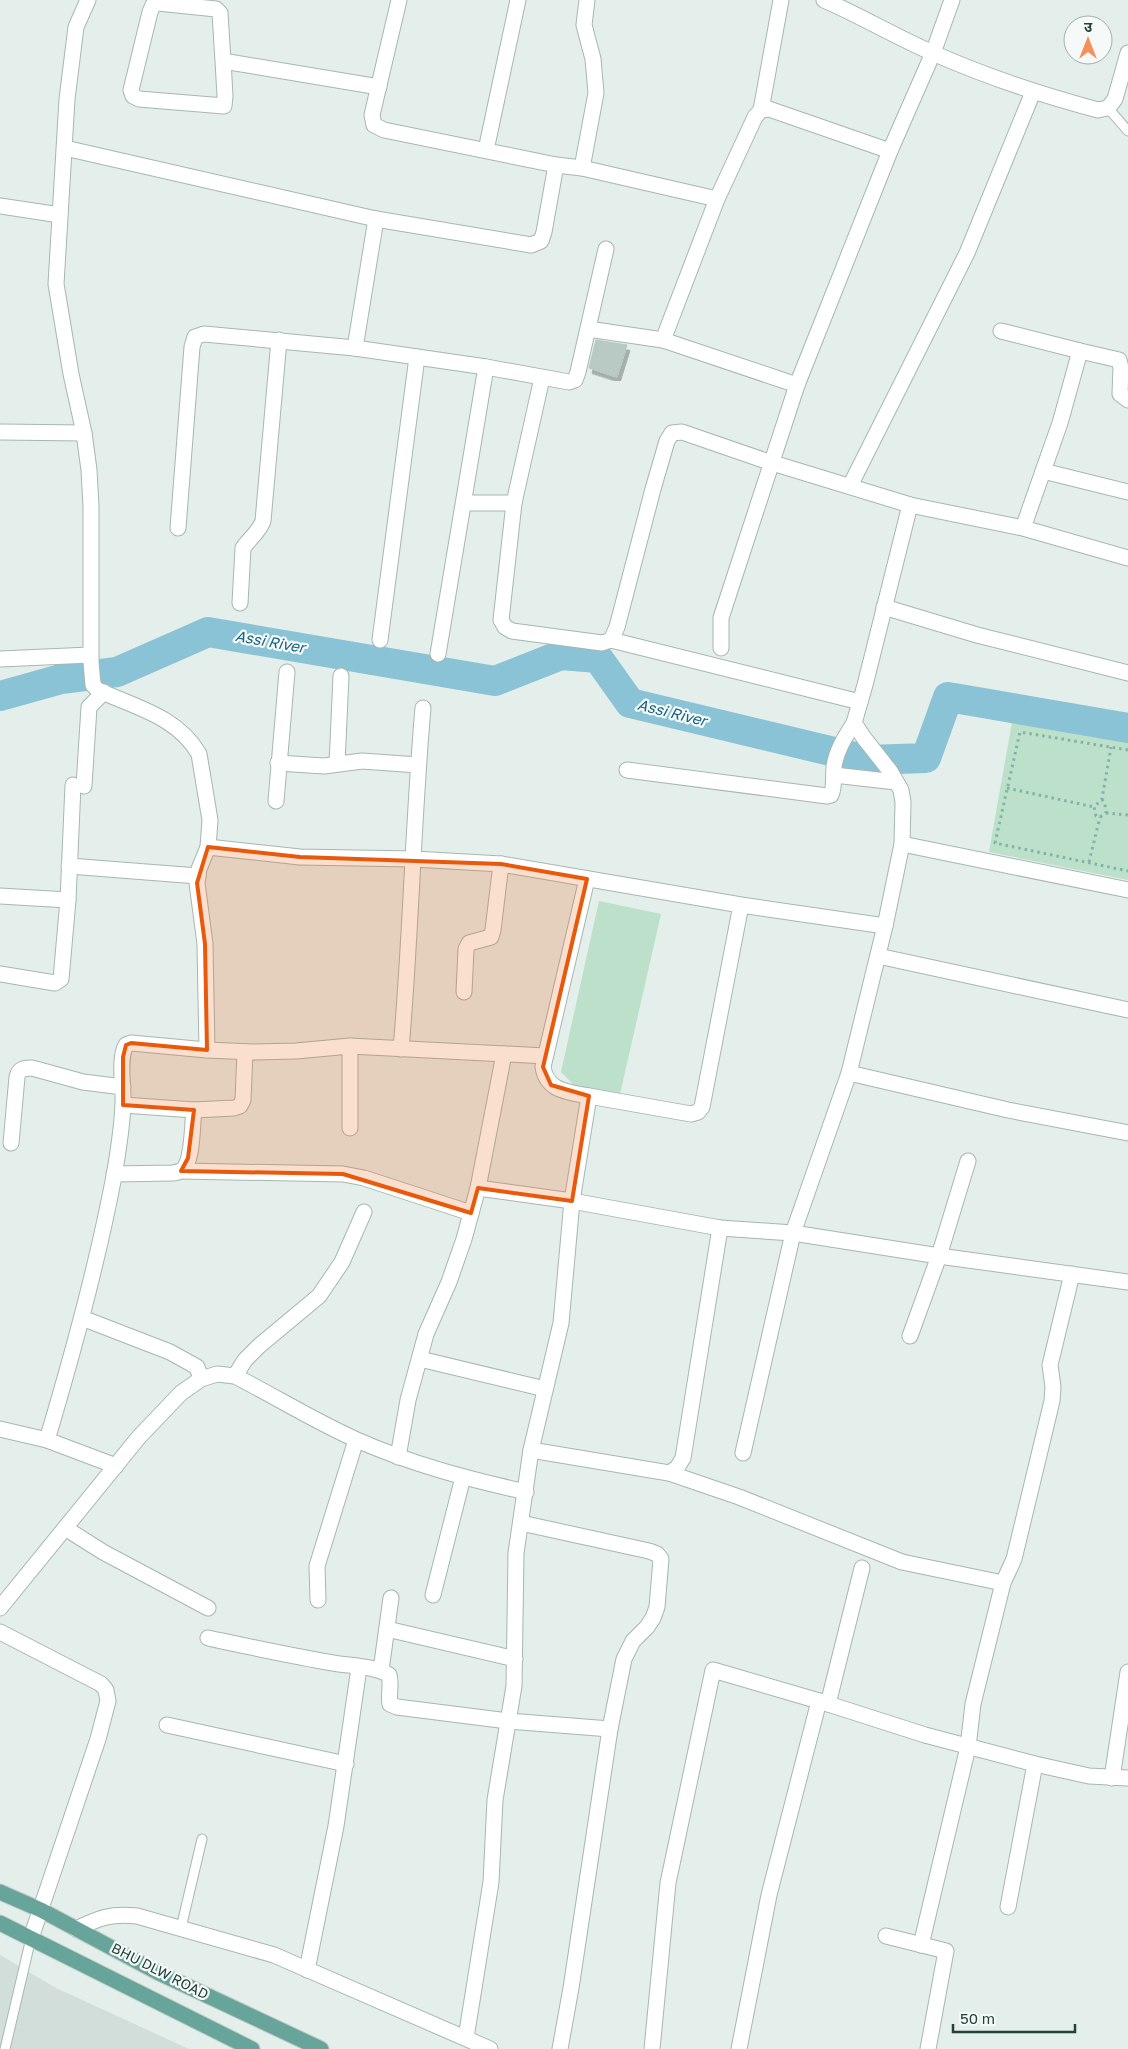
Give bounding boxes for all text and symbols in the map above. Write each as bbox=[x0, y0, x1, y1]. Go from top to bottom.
north arrow bbox=[1063, 15, 1113, 65]
text: उ bbox=[1084, 18, 1093, 35]
water label: Assi River bbox=[234, 626, 309, 656]
water label: Assi River bbox=[636, 695, 711, 730]
street label: BHU DLW ROAD bbox=[109, 1939, 211, 2002]
scale bar bbox=[953, 2002, 1076, 2034]
text: 50 m bbox=[960, 2009, 995, 2027]

